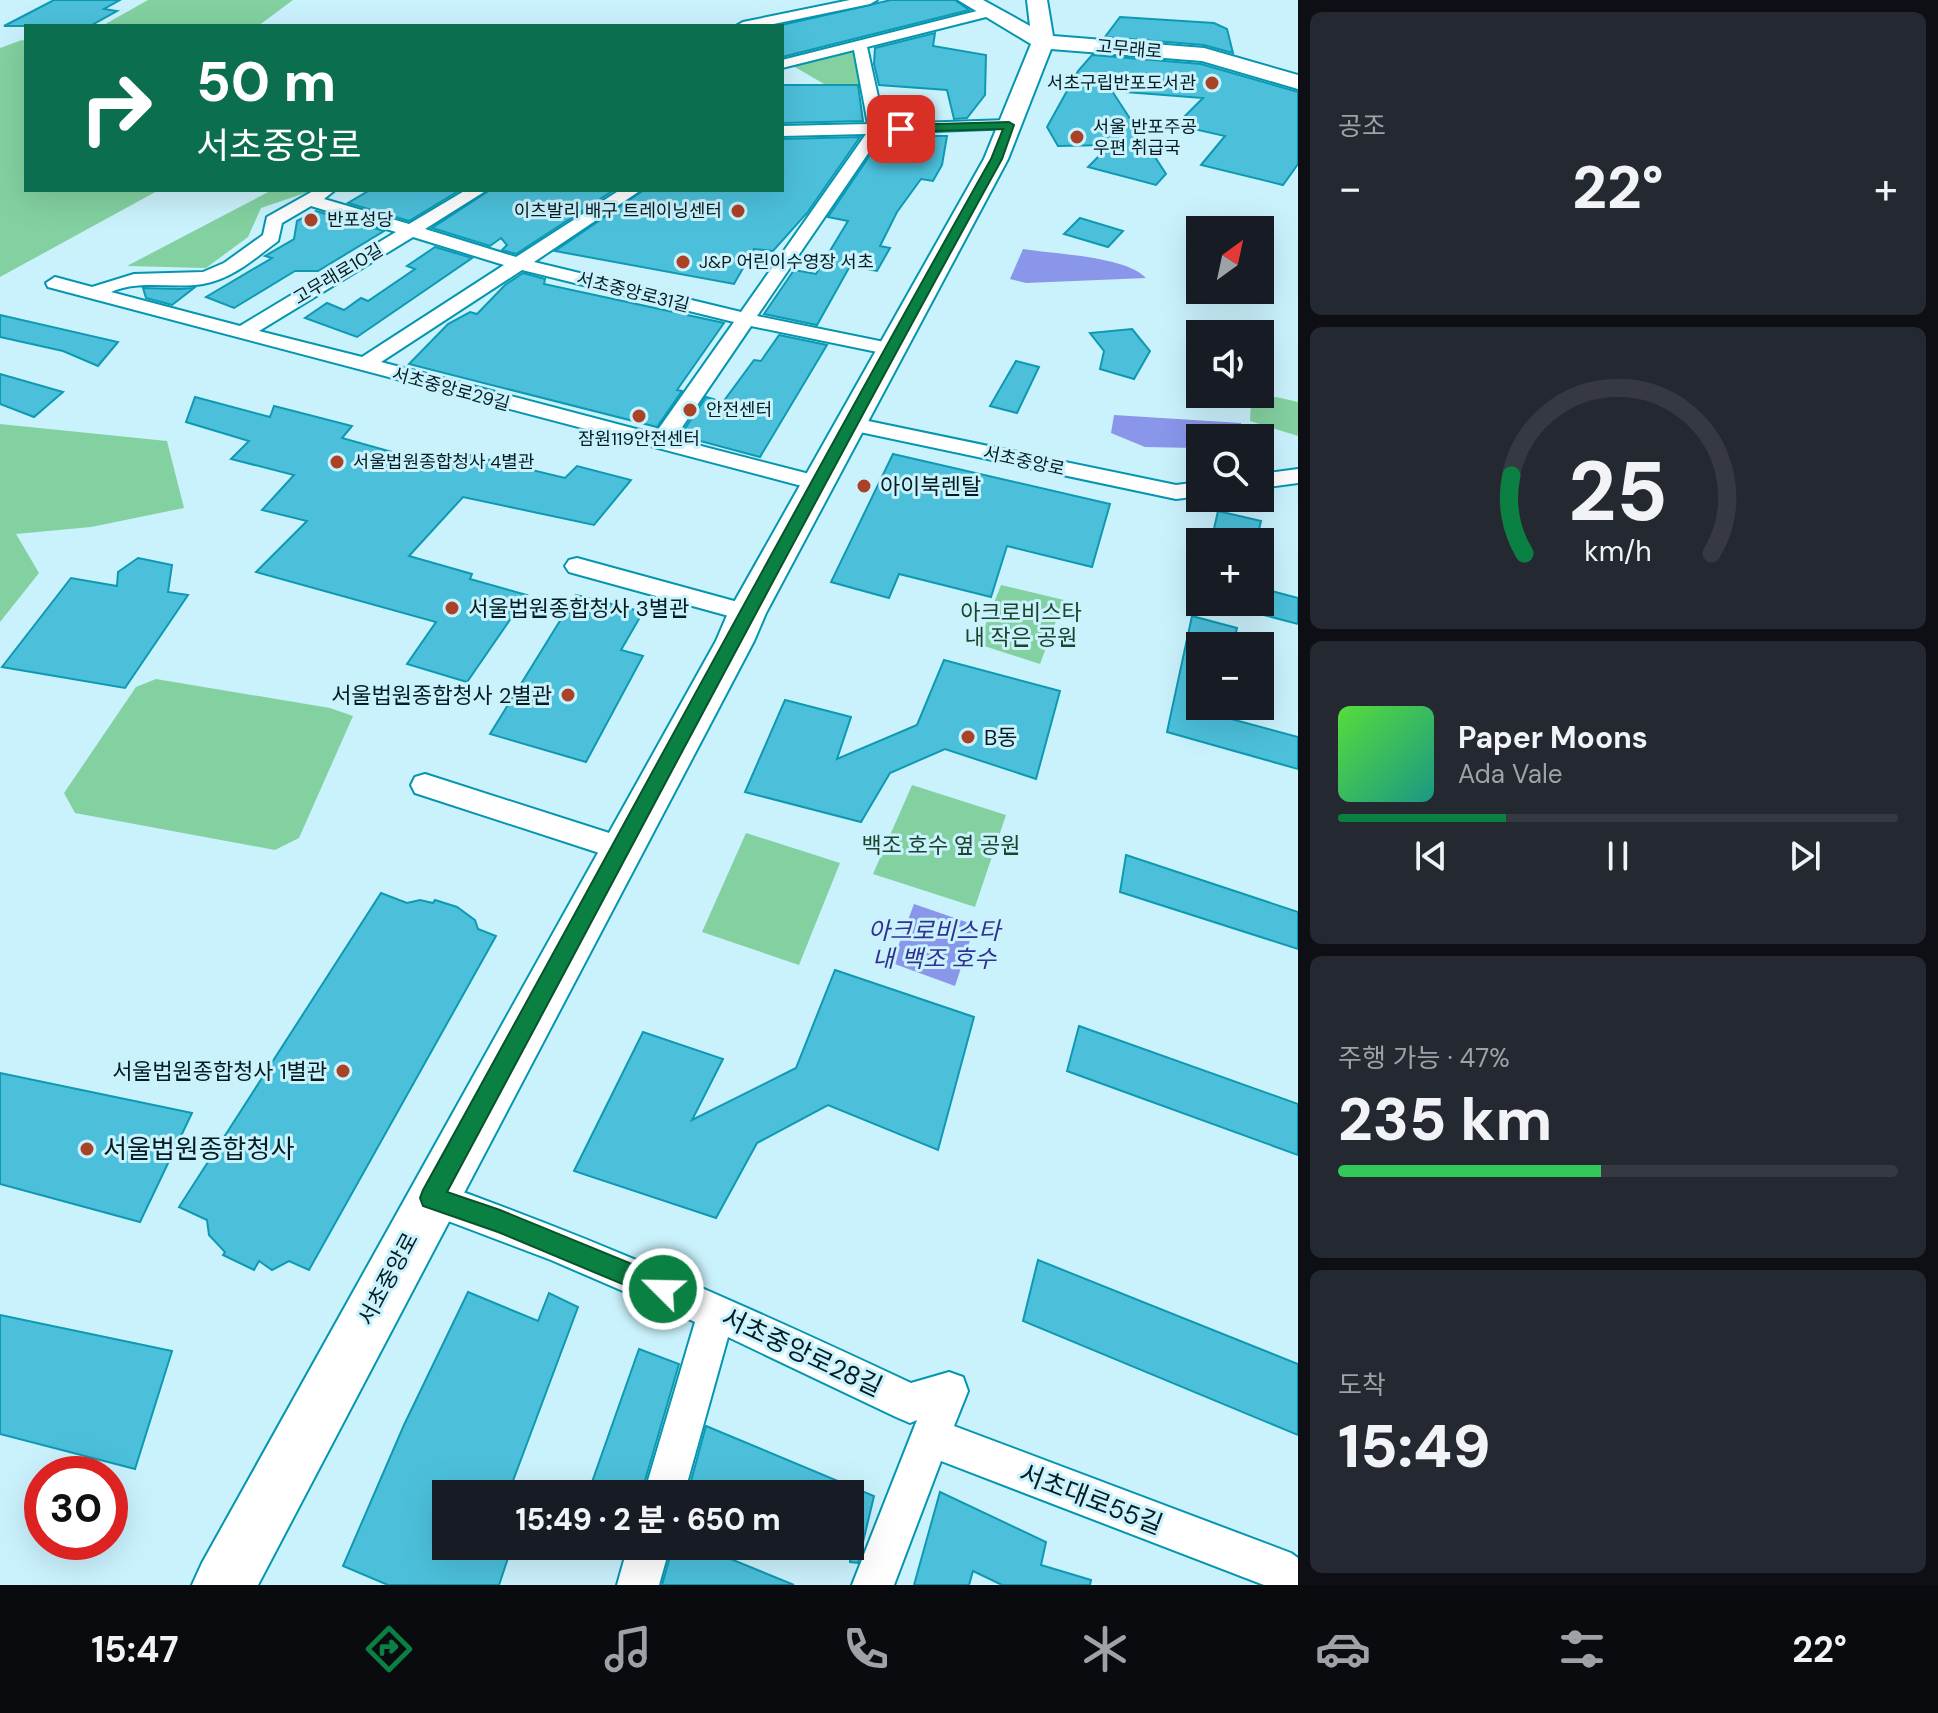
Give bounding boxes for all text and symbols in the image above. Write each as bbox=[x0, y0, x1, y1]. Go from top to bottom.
street label: 고무래로 bbox=[1095, 34, 1163, 64]
text: 50 m bbox=[196, 45, 336, 118]
icon: right bbox=[64, 56, 168, 160]
place label: 서초구립반포도서관 bbox=[1047, 71, 1196, 95]
marker: 서초구립반포도서관 bbox=[1203, 74, 1221, 92]
pin bbox=[867, 95, 935, 163]
icon: arrive bbox=[879, 107, 923, 151]
text: 공조 bbox=[1338, 109, 1386, 143]
place label: 서울 반포주공 우편 취급국 bbox=[1093, 115, 1197, 160]
text: 서초중앙로 bbox=[196, 122, 362, 169]
marker: 서울 반포주공 우편 취급국 bbox=[1068, 128, 1086, 146]
text: 22° bbox=[1572, 148, 1664, 227]
text: − bbox=[1338, 159, 1362, 217]
text: + bbox=[1874, 159, 1898, 217]
place label: 이츠발리 배구 트레이닝센터 bbox=[514, 199, 722, 223]
marker: 이츠발리 배구 트레이닝센터 bbox=[729, 202, 747, 220]
place label: 반포성당 bbox=[327, 208, 393, 232]
marker: 반포성당 bbox=[302, 211, 320, 229]
north arrow bbox=[1186, 216, 1274, 304]
map controls bbox=[1186, 216, 1274, 720]
street label: 고무래로10길 bbox=[289, 238, 387, 310]
place label: J&P 어린이수영장 서초 bbox=[699, 250, 874, 274]
marker: J&P 어린이수영장 서초 bbox=[674, 253, 692, 271]
street label: 서초중앙로31길 bbox=[574, 266, 692, 318]
button: sound bbox=[1186, 320, 1274, 408]
street label: 서초중앙로29길 bbox=[390, 362, 512, 416]
place label: 안전센터 bbox=[706, 398, 772, 422]
marker: 안전센터 bbox=[681, 401, 699, 419]
marker: 잠원119안전센터 bbox=[630, 407, 648, 425]
button: search bbox=[1186, 424, 1274, 512]
place label: 잠원119안전센터 bbox=[578, 427, 700, 451]
text: 25 bbox=[1568, 436, 1668, 545]
street label: 서초중앙로 bbox=[981, 441, 1067, 481]
place label: 서울법원종합청사 4별관 bbox=[353, 450, 535, 474]
marker: 서울법원종합청사 4별관 bbox=[328, 453, 346, 471]
place label: 아이북렌탈 bbox=[880, 472, 981, 501]
marker: 아이북렌탈 bbox=[855, 477, 873, 495]
button: + bbox=[1186, 528, 1274, 616]
text: km/h bbox=[1584, 533, 1652, 570]
place label: 서울법원종합청사 3별관 bbox=[468, 594, 689, 623]
park label: 아크로비스타 내 작은 공원 bbox=[960, 598, 1082, 652]
marker: 서울법원종합청사 3별관 bbox=[443, 599, 461, 617]
button: − bbox=[1186, 632, 1274, 720]
place label: 서울법원종합청사 2별관 bbox=[331, 681, 552, 710]
marker: 서울법원종합청사 2별관 bbox=[559, 686, 577, 704]
text: Paper Moons bbox=[1458, 718, 1648, 757]
place label: B동 bbox=[984, 723, 1018, 752]
marker: B동 bbox=[959, 728, 977, 746]
text: Ada Vale bbox=[1458, 757, 1563, 791]
park label: 백조 호수 옆 공원 bbox=[861, 831, 1021, 860]
icon: previous bbox=[1409, 834, 1453, 878]
icon: pause bbox=[1596, 834, 1640, 878]
icon: next bbox=[1783, 834, 1827, 878]
water label: 아크로비스타 내 백조 호수 bbox=[868, 915, 1003, 974]
text: 주행 가능 · 47% bbox=[1338, 1041, 1510, 1075]
place label: 서울법원종합청사 1별관 bbox=[112, 1057, 327, 1086]
marker: 서울법원종합청사 1별관 bbox=[334, 1062, 352, 1080]
text: 235 km bbox=[1338, 1080, 1552, 1159]
place label: 서울법원종합청사 bbox=[103, 1132, 294, 1166]
marker: 서울법원종합청사 bbox=[78, 1140, 96, 1158]
street label: 서초중앙로 bbox=[351, 1228, 425, 1330]
position arrow bbox=[621, 1247, 705, 1331]
street label: 서초중앙로28길 bbox=[716, 1300, 888, 1404]
text: 도착 bbox=[1338, 1368, 1386, 1402]
text: 15:49 bbox=[1338, 1407, 1491, 1486]
speed limit sign: 30 bbox=[24, 1456, 128, 1560]
street label: 서초대로55길 bbox=[1014, 1456, 1168, 1542]
text: 15:49 · 2 분 · 650 m bbox=[515, 1500, 781, 1539]
icon: directions bbox=[361, 1621, 417, 1677]
icon: music bbox=[600, 1621, 656, 1677]
icon: phone bbox=[838, 1621, 894, 1677]
icon: climate bbox=[1077, 1621, 1133, 1677]
icon: car bbox=[1315, 1621, 1371, 1677]
icon: filters bbox=[1554, 1621, 1610, 1677]
text: 15:47 bbox=[91, 1626, 179, 1673]
text: 22° bbox=[1792, 1626, 1847, 1673]

